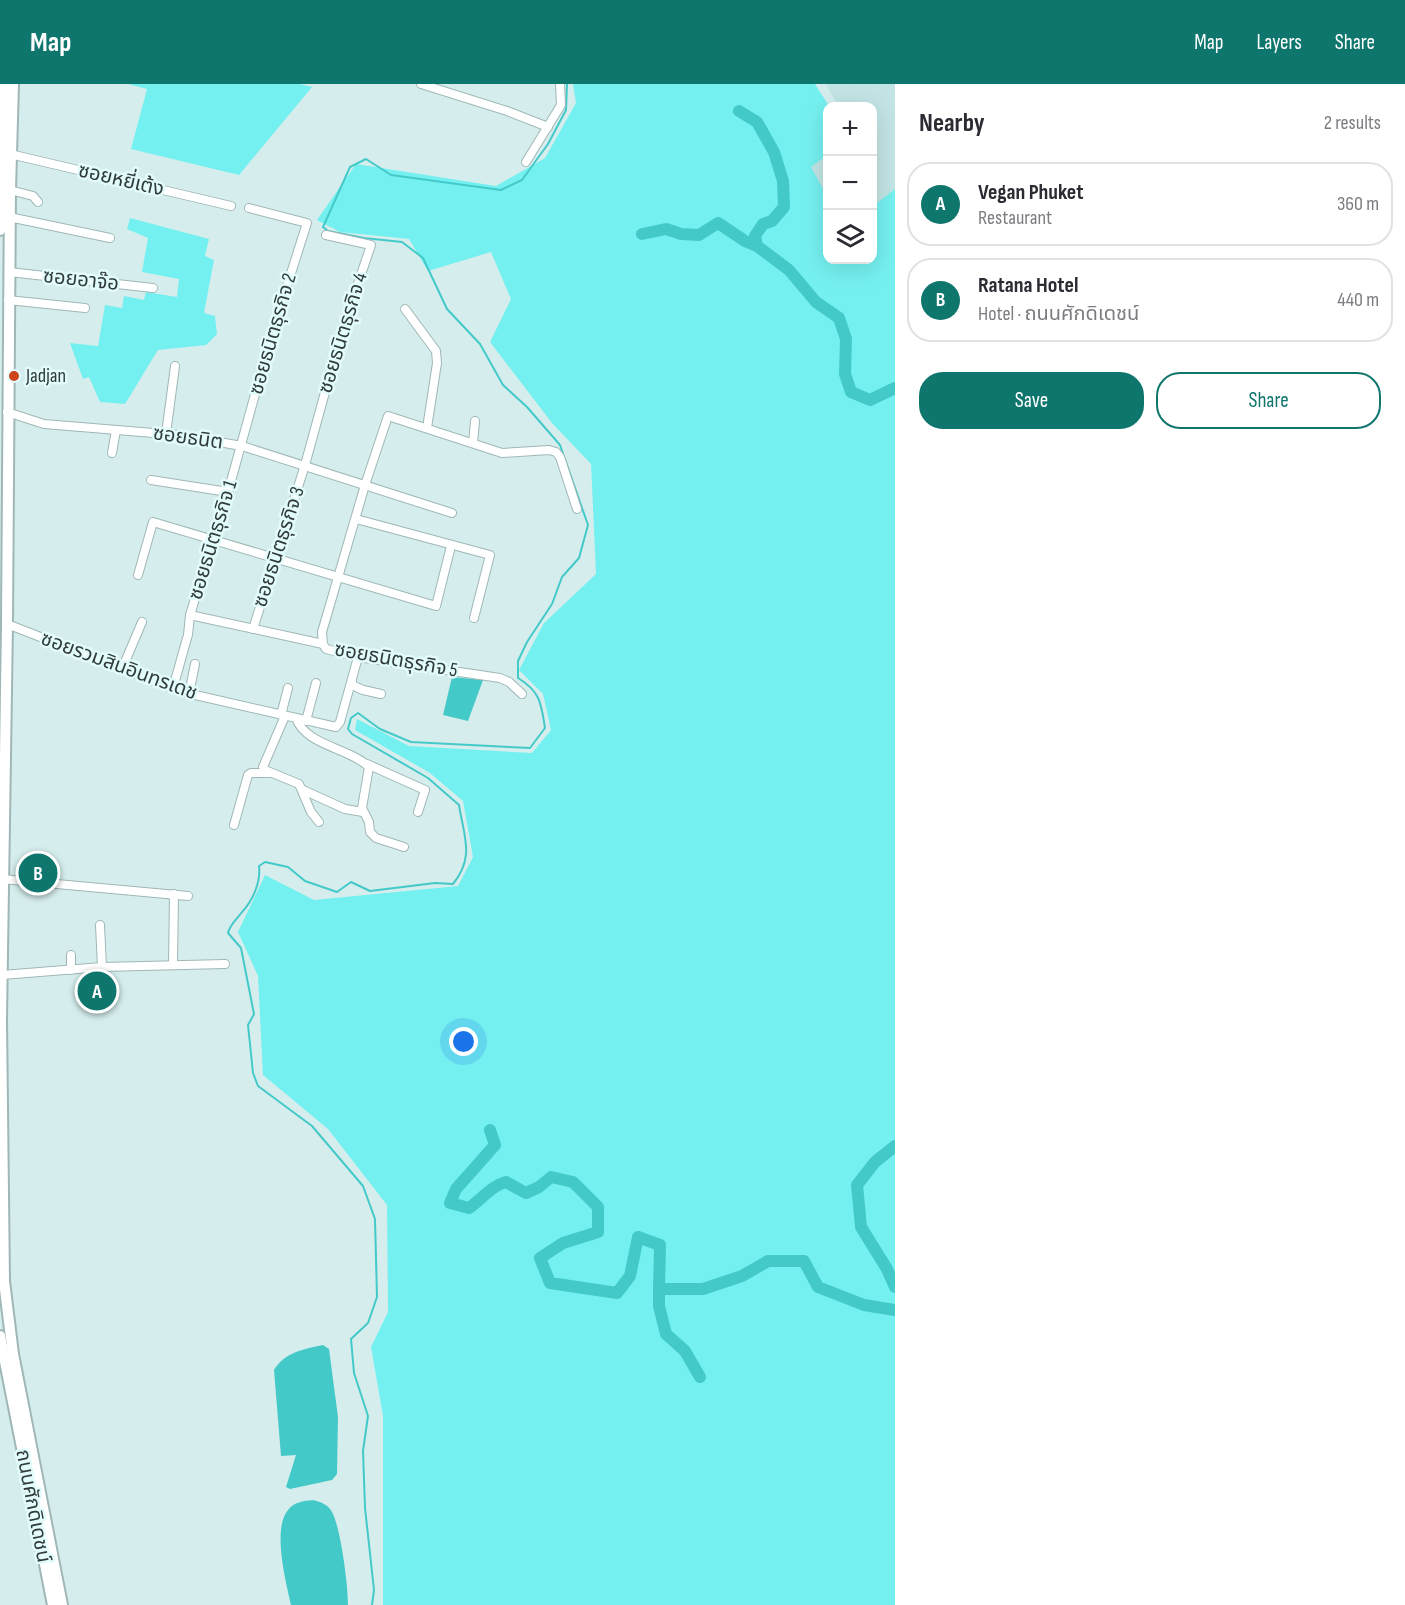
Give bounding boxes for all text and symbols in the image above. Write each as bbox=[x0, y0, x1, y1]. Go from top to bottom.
text: Map bbox=[30, 26, 71, 59]
text: Map bbox=[1194, 30, 1223, 55]
text: Layers bbox=[1256, 30, 1302, 55]
text: Share bbox=[1335, 30, 1375, 55]
map controls bbox=[823, 102, 877, 264]
button: + bbox=[823, 102, 877, 156]
text: Nearby bbox=[919, 108, 985, 139]
text: 2 results bbox=[1324, 111, 1381, 135]
street label: ซอยหยี่เต้ง bbox=[76, 156, 167, 202]
button: − bbox=[823, 156, 877, 210]
text: Vegan Phuket bbox=[978, 179, 1083, 206]
text: A bbox=[936, 192, 945, 216]
text: 360 m bbox=[1337, 192, 1379, 216]
text: Restaurant bbox=[978, 206, 1052, 230]
button: layers bbox=[823, 210, 877, 264]
street label: ซอยอาจ๊อ bbox=[42, 264, 120, 296]
street label: ซอยธนิตธุรกิจ 4 bbox=[313, 270, 373, 396]
street label: ซอยธนิตธุรกิจ 2 bbox=[244, 271, 302, 397]
text: Ratana Hotel bbox=[978, 272, 1078, 299]
text: B bbox=[936, 288, 945, 312]
text: 440 m bbox=[1337, 288, 1379, 312]
text: Hotel · ถนนศักดิเดชน์ bbox=[978, 302, 1139, 326]
place label: Jadjan bbox=[25, 364, 66, 388]
marker: Jadjan bbox=[7, 369, 21, 383]
button: Save bbox=[919, 372, 1144, 429]
button: Share bbox=[1156, 372, 1381, 429]
street label: ซอยธนิต bbox=[152, 421, 224, 455]
street label: ซอยธนิตธุรกิจ 1 bbox=[183, 477, 243, 603]
street label: ซอยธนิตธุรกิจ 3 bbox=[248, 484, 310, 610]
street label: ซอยรวมสินอินทรเดช bbox=[37, 627, 201, 705]
street label: ซอยธนิตธุรกิจ 5 bbox=[332, 637, 460, 683]
pin: B bbox=[18, 850, 57, 896]
pin: A bbox=[78, 968, 116, 1014]
your location bbox=[449, 1027, 478, 1056]
street label: ถนนศักดิเดชน์ bbox=[10, 1447, 56, 1565]

